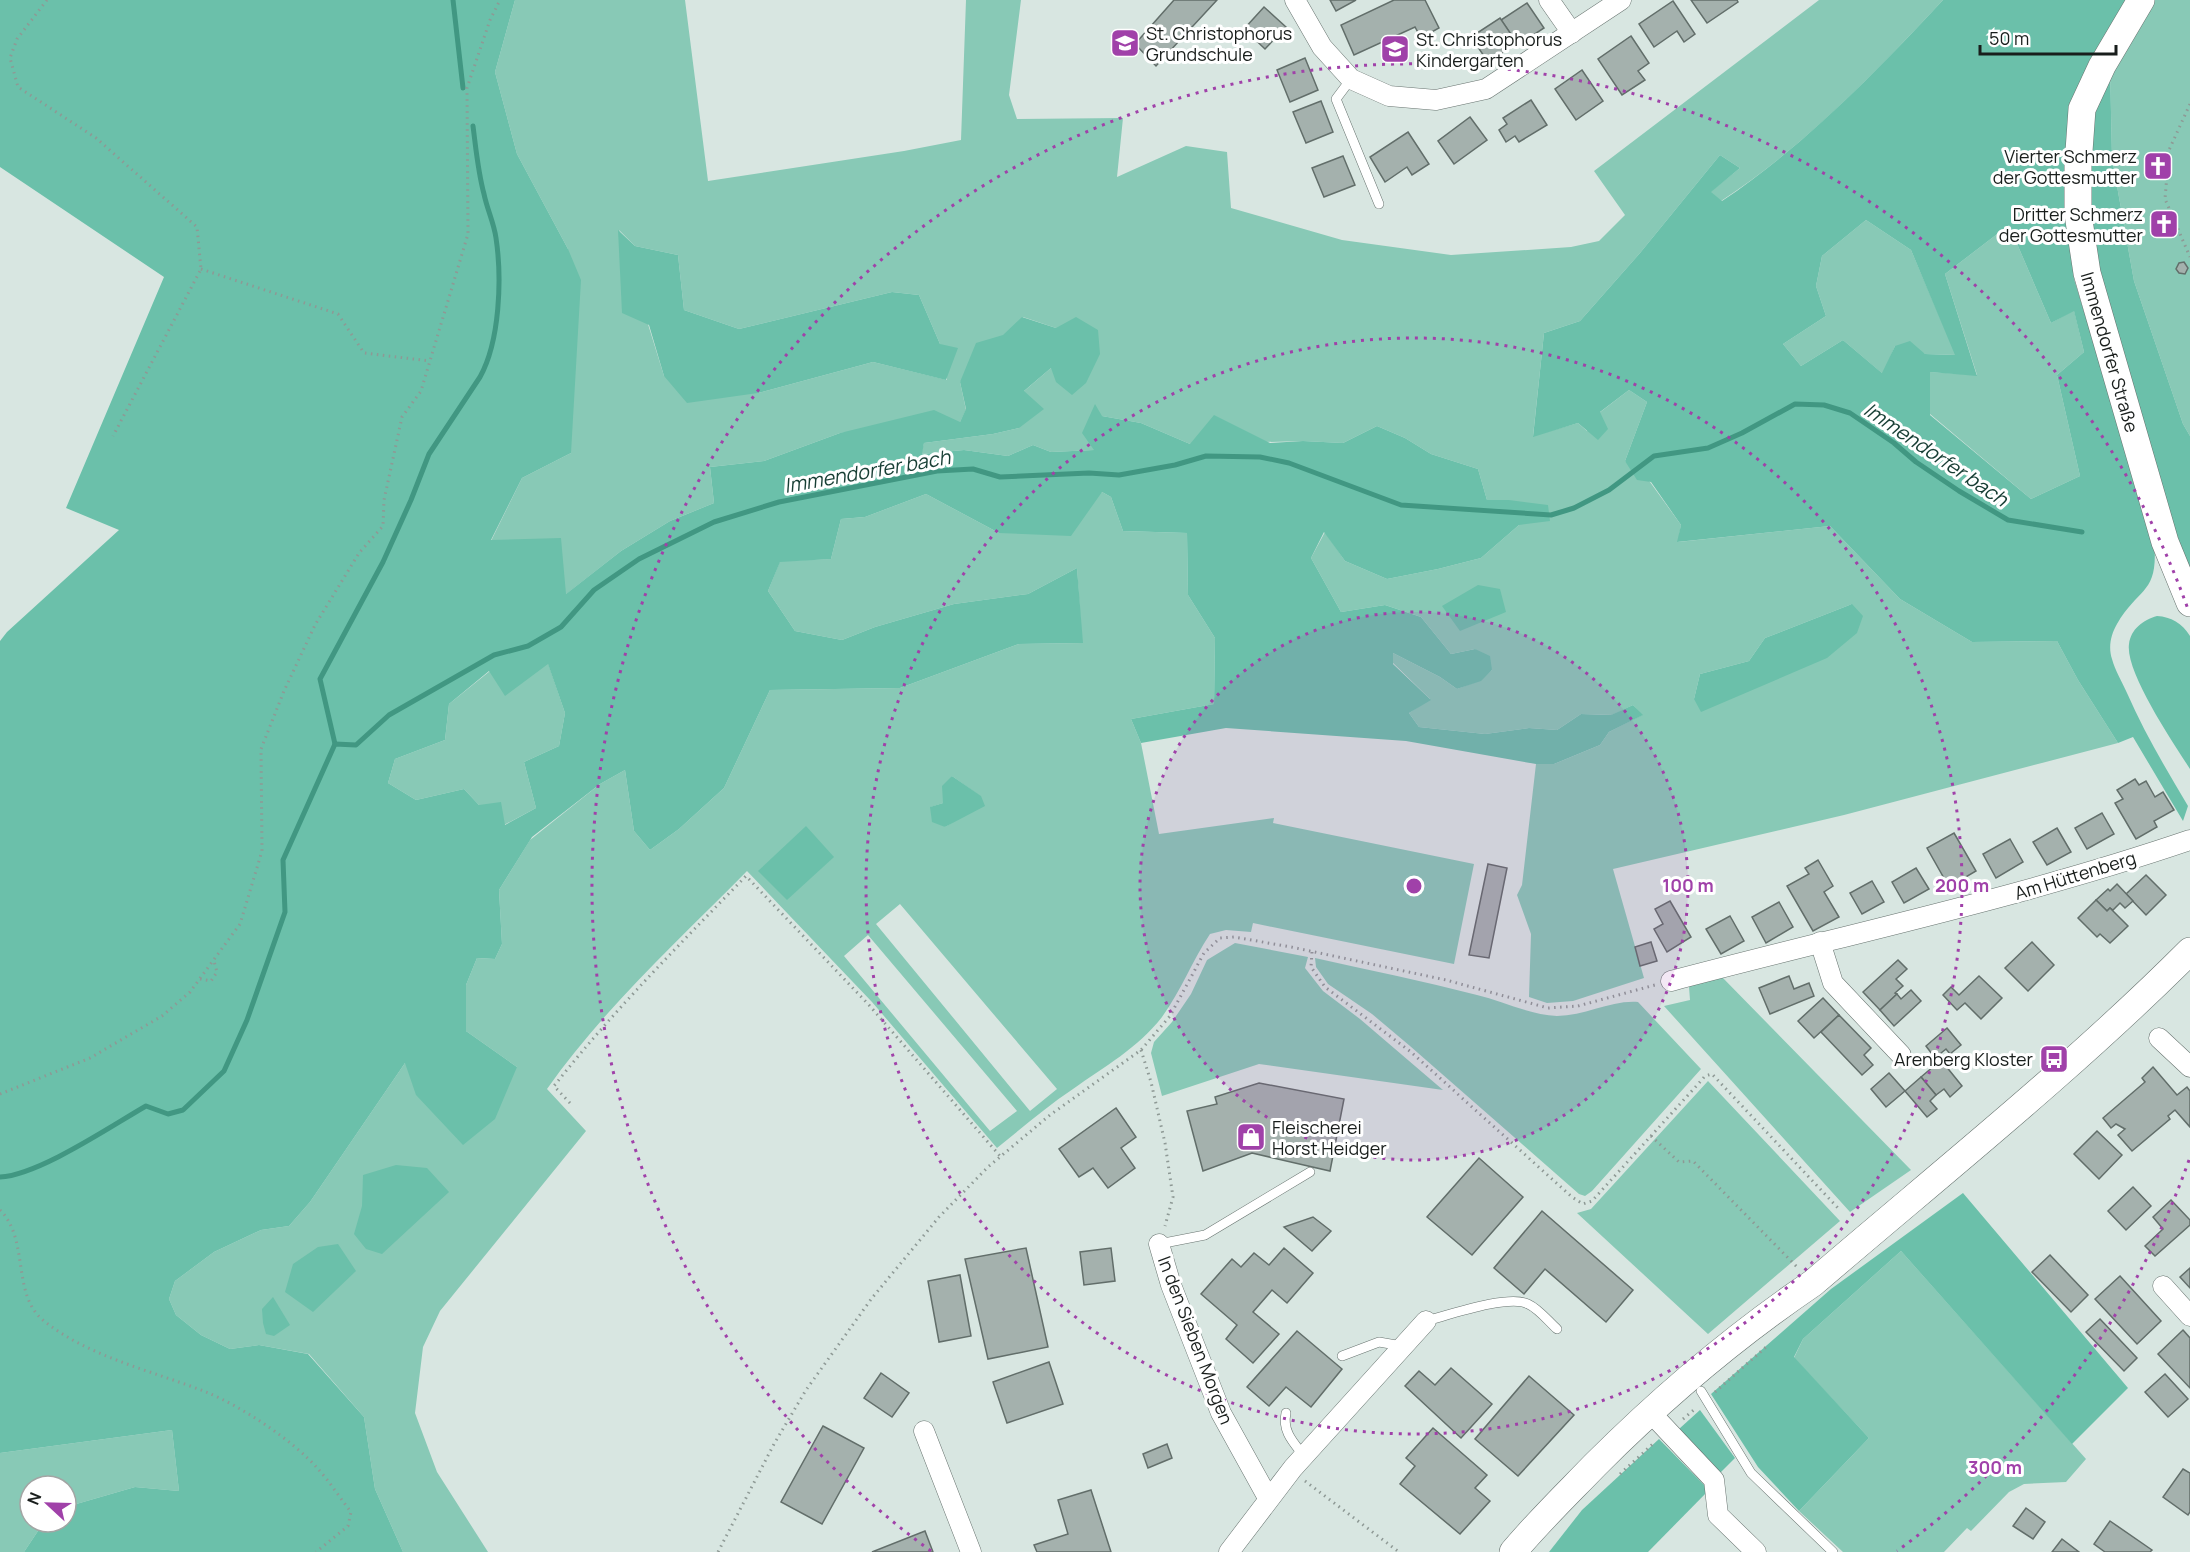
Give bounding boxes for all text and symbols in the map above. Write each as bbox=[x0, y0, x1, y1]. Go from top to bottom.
scale bar bbox=[1980, 18, 2116, 56]
place label: St. Christophorus Grundschule bbox=[1146, 21, 1292, 66]
text: 50 m bbox=[1989, 26, 2029, 50]
school or university icon: St. Christophorus Grundschule bbox=[1109, 27, 1141, 59]
place label: St. Christophorus Kindergarten bbox=[1416, 27, 1562, 72]
school or university icon: St. Christophorus Kindergarten bbox=[1379, 33, 1411, 65]
place label: Vierter Schmerz der Gottesmutter bbox=[1993, 144, 2138, 189]
church icon: Vierter Schmerz der Gottesmutter bbox=[2142, 150, 2174, 182]
place label: Dritter Schmerz der Gottesmutter bbox=[1999, 202, 2144, 247]
church icon: Dritter Schmerz der Gottesmutter bbox=[2148, 208, 2180, 240]
street label: Immendorfer Straße bbox=[2076, 269, 2144, 435]
water label: Immendorfer bach bbox=[1859, 396, 2014, 513]
water label: Immendorfer bach bbox=[782, 443, 953, 499]
street label: Am Hüttenberg bbox=[2011, 845, 2139, 905]
text: 100 m bbox=[1662, 873, 1714, 897]
text: 200 m bbox=[1935, 873, 1989, 897]
centre of rings bbox=[1404, 876, 1424, 896]
bus stop icon: Arenberg Kloster bbox=[2038, 1043, 2070, 1075]
place label: Arenberg Kloster bbox=[1894, 1047, 2033, 1071]
place label: Fleischerei Horst Heidger bbox=[1272, 1115, 1387, 1160]
shop icon: Fleischerei Horst Heidger bbox=[1235, 1121, 1267, 1153]
street label: In den Sieben Morgen bbox=[1153, 1253, 1239, 1427]
text: 300 m bbox=[1968, 1455, 2022, 1479]
north arrow bbox=[18, 1474, 78, 1534]
text: N bbox=[22, 1489, 46, 1508]

